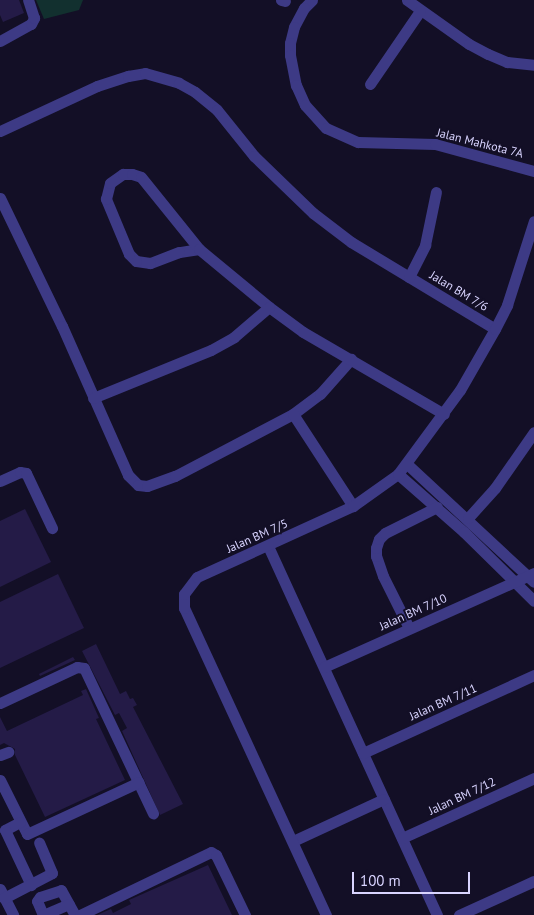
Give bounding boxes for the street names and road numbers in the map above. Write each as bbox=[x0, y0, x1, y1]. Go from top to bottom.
street label: Jalan Mahkota 7A bbox=[435, 125, 525, 161]
street label: Jalan BM 7/6 bbox=[427, 268, 491, 314]
street label: Jalan BM 7/5 bbox=[224, 516, 290, 556]
street label: Jalan BM 7/10 bbox=[377, 591, 449, 633]
street label: Jalan BM 7/11 bbox=[407, 681, 479, 723]
street label: Jalan BM 7/12 bbox=[426, 774, 498, 818]

